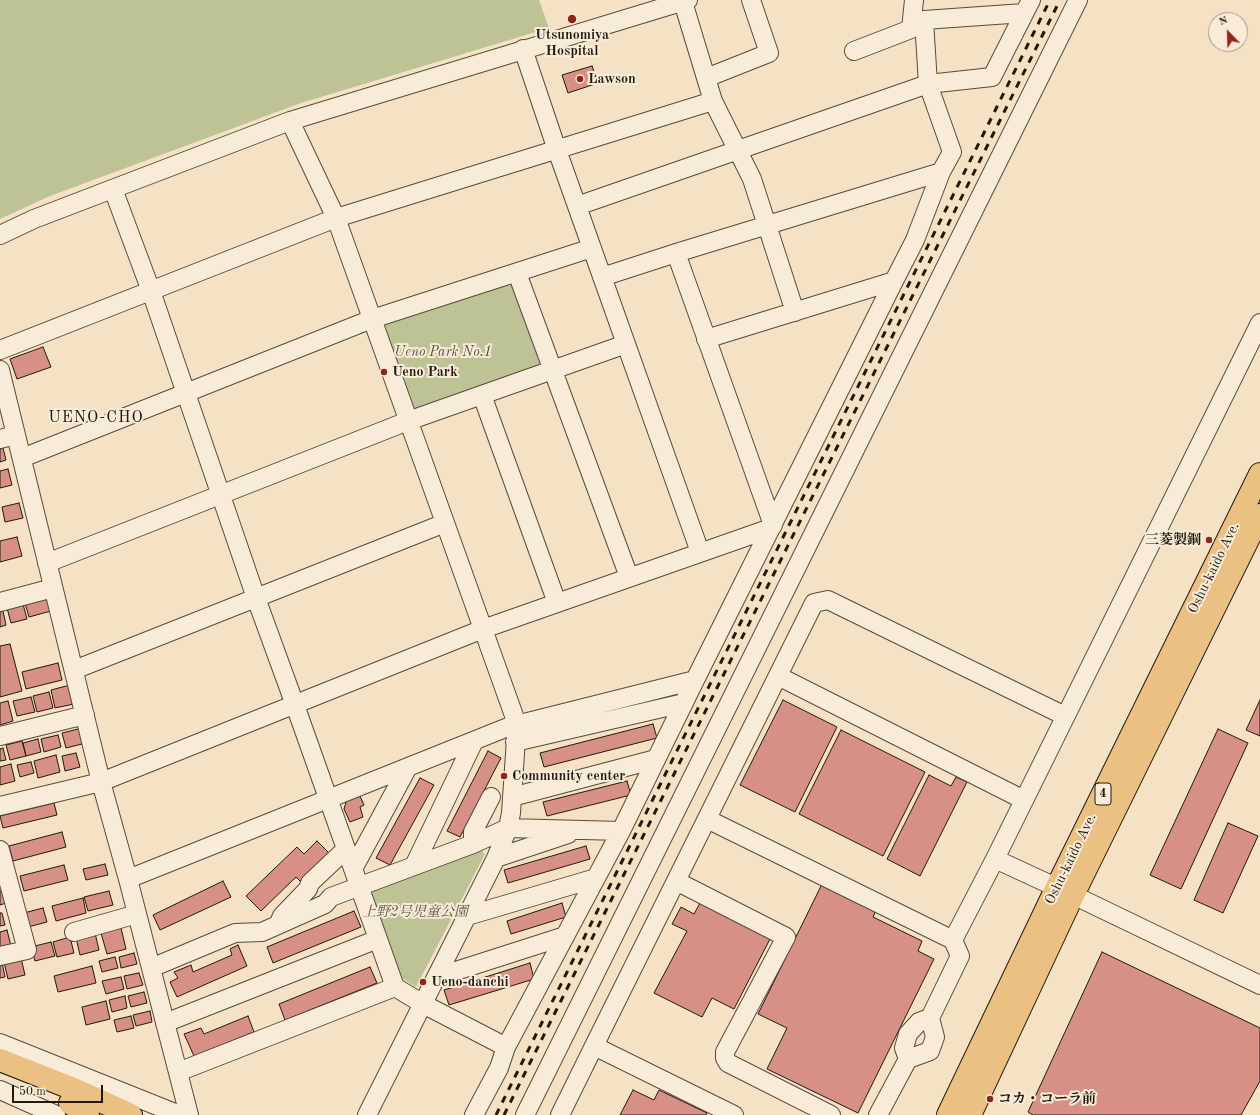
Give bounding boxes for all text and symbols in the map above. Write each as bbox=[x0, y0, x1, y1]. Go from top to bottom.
north arrow bbox=[1208, 12, 1248, 52]
marker: Utsunomiya Hospital bbox=[566, 13, 578, 25]
text: N bbox=[1217, 15, 1230, 28]
place label: Utsunomiya Hospital bbox=[535, 27, 609, 60]
place label: Lawson bbox=[588, 71, 636, 87]
marker: Lawson bbox=[575, 74, 585, 84]
park label: Ueno Park No.1 bbox=[394, 344, 492, 360]
place label: Ueno Park bbox=[392, 364, 458, 380]
marker: Ueno Park bbox=[379, 367, 389, 377]
district label: UENO-CHO bbox=[48, 408, 144, 428]
street label: Oshu-kaido Ave. bbox=[1185, 520, 1243, 616]
place label: 三菱製鋼 bbox=[1145, 532, 1201, 548]
marker: 三菱製鋼 bbox=[1204, 535, 1214, 545]
place label: Community center bbox=[512, 768, 625, 784]
marker: Community center bbox=[499, 771, 509, 781]
road number: 4 bbox=[1095, 783, 1111, 805]
street label: Oshu-kaido Ave. bbox=[1042, 811, 1100, 907]
park label: 上野2号児童公園 bbox=[362, 904, 468, 920]
place label: Ueno-danchi bbox=[431, 974, 509, 990]
marker: Ueno-danchi bbox=[418, 977, 428, 987]
scale bar bbox=[14, 1077, 105, 1103]
text: 50 m bbox=[19, 1086, 46, 1098]
place label: コカ・コーラ前 bbox=[998, 1091, 1096, 1107]
marker: コカ・コーラ前 bbox=[985, 1094, 995, 1104]

